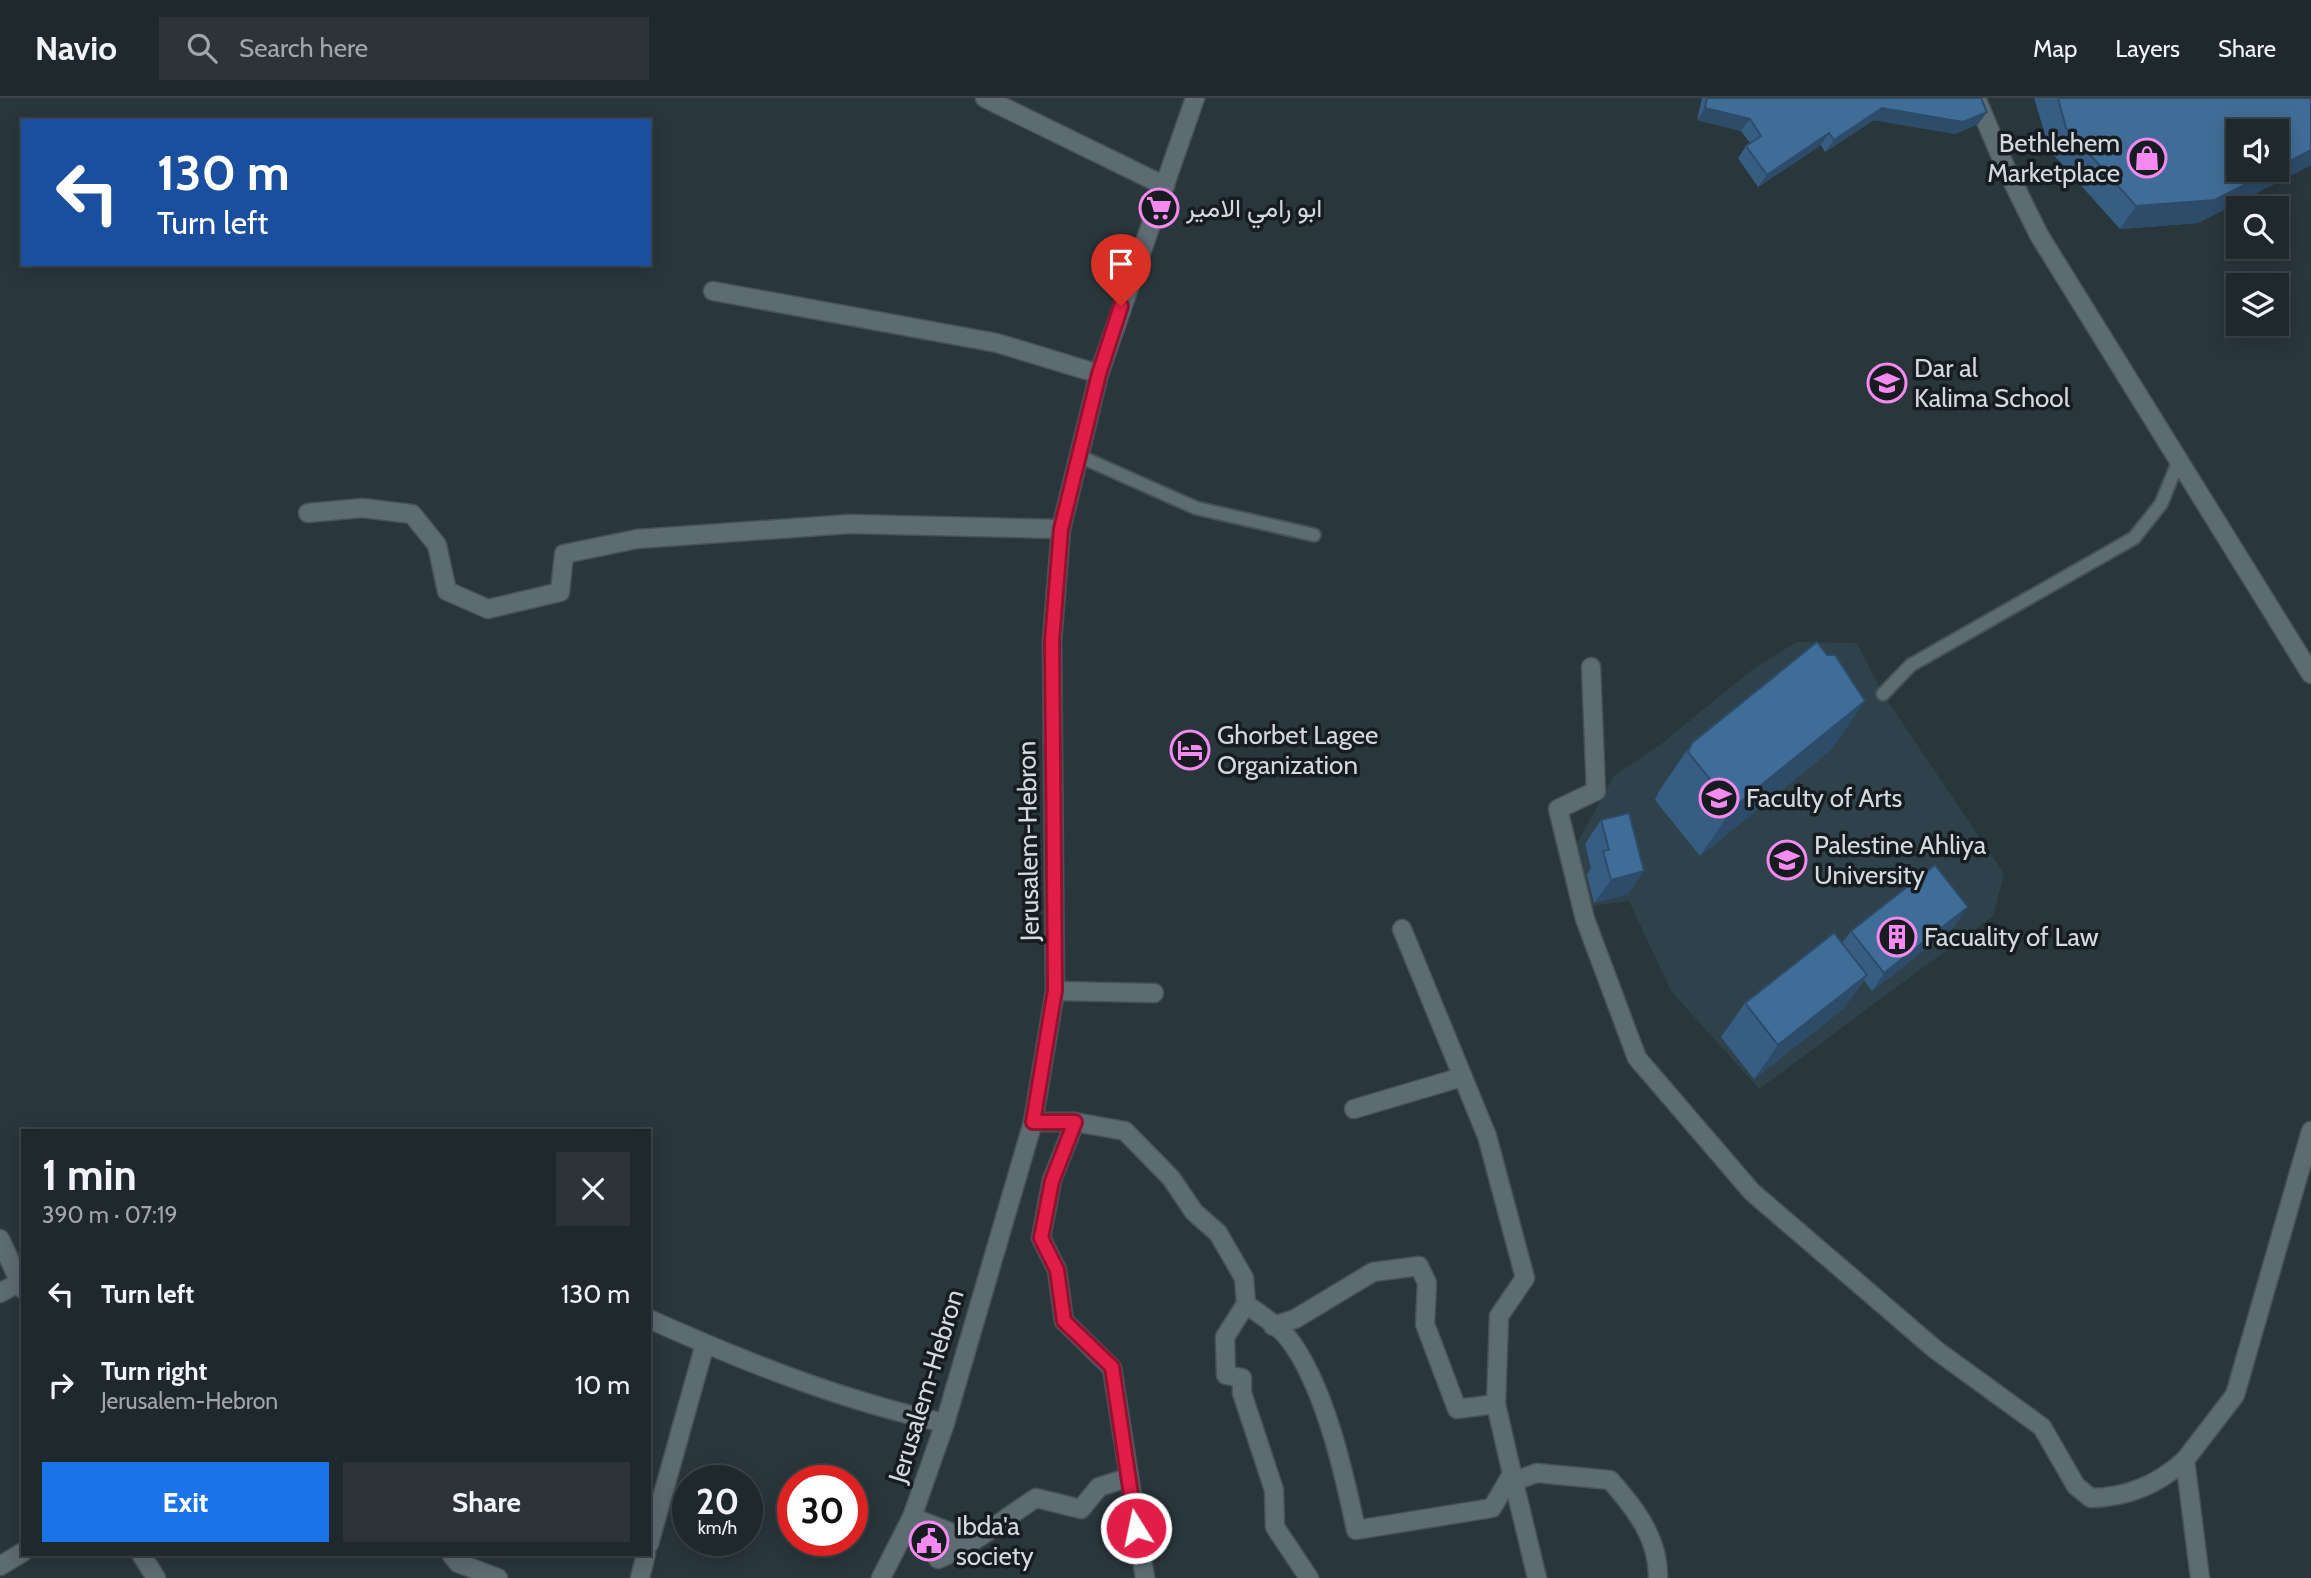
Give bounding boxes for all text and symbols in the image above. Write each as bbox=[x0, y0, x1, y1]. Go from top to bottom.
search box bbox=[159, 17, 649, 80]
text: Navio bbox=[35, 28, 117, 68]
icon: search bbox=[183, 29, 221, 67]
text: Search here bbox=[239, 32, 368, 64]
text: Map bbox=[2033, 34, 2077, 63]
text: Layers bbox=[2115, 34, 2180, 63]
text: Share bbox=[2218, 34, 2276, 63]
map controls bbox=[2226, 119, 2289, 336]
button: sound bbox=[2226, 119, 2289, 182]
place label: Bethlehem Marketplace bbox=[1987, 127, 2120, 189]
shop icon: Bethlehem Marketplace bbox=[2126, 137, 2168, 179]
text: 130 m bbox=[157, 143, 290, 202]
icon: left bbox=[42, 147, 133, 238]
supermarket icon: ابو رامي الامير bbox=[1138, 187, 1180, 229]
place label: ابو رامي الامير bbox=[1185, 192, 1322, 229]
button: search bbox=[2226, 196, 2289, 259]
text: Turn left bbox=[157, 203, 268, 242]
pin bbox=[1091, 234, 1151, 306]
icon: arrive bbox=[1102, 245, 1140, 283]
button: layers bbox=[2226, 273, 2289, 336]
place label: Dar al Kalima School bbox=[1914, 352, 2070, 414]
school or university icon: Dar al Kalima School bbox=[1866, 362, 1908, 404]
place label: Ghorbet Lagee Organization bbox=[1217, 719, 1378, 781]
hotel icon: Ghorbet Lagee Organization bbox=[1169, 729, 1211, 771]
street label: Jerusalem-Hebron bbox=[1010, 741, 1046, 942]
school or university icon: Faculty of Arts bbox=[1698, 777, 1740, 819]
place label: Faculty of Arts bbox=[1746, 782, 1902, 814]
place label: Palestine Ahliya University bbox=[1814, 829, 1987, 891]
school or university icon: Palestine Ahliya University bbox=[1766, 839, 1808, 881]
building icon: Facuality of Law bbox=[1876, 916, 1918, 958]
place label: Facuality of Law bbox=[1924, 921, 2099, 953]
text: 1 min bbox=[42, 1149, 137, 1201]
button: close bbox=[556, 1152, 630, 1226]
text: 390 m · 07:19 bbox=[42, 1201, 177, 1229]
icon: left bbox=[42, 1275, 80, 1313]
text: Turn left bbox=[101, 1278, 194, 1310]
text: 130 m bbox=[561, 1278, 630, 1310]
street label: Jerusalem-Hebron bbox=[881, 1286, 971, 1487]
text: Turn right bbox=[101, 1355, 207, 1387]
icon: right bbox=[42, 1366, 80, 1404]
text: 10 m bbox=[575, 1369, 630, 1401]
text: Jerusalem-Hebron bbox=[101, 1387, 278, 1415]
button: Exit bbox=[42, 1462, 329, 1542]
button: Share bbox=[343, 1462, 630, 1542]
speed limit sign: 30 bbox=[777, 1465, 868, 1556]
text: 20 bbox=[696, 1480, 739, 1523]
position arrow bbox=[1099, 1491, 1173, 1565]
place label: Ibda'a society bbox=[956, 1510, 1034, 1572]
text: km/h bbox=[698, 1517, 737, 1539]
public building icon: Ibda'a society bbox=[908, 1520, 950, 1562]

